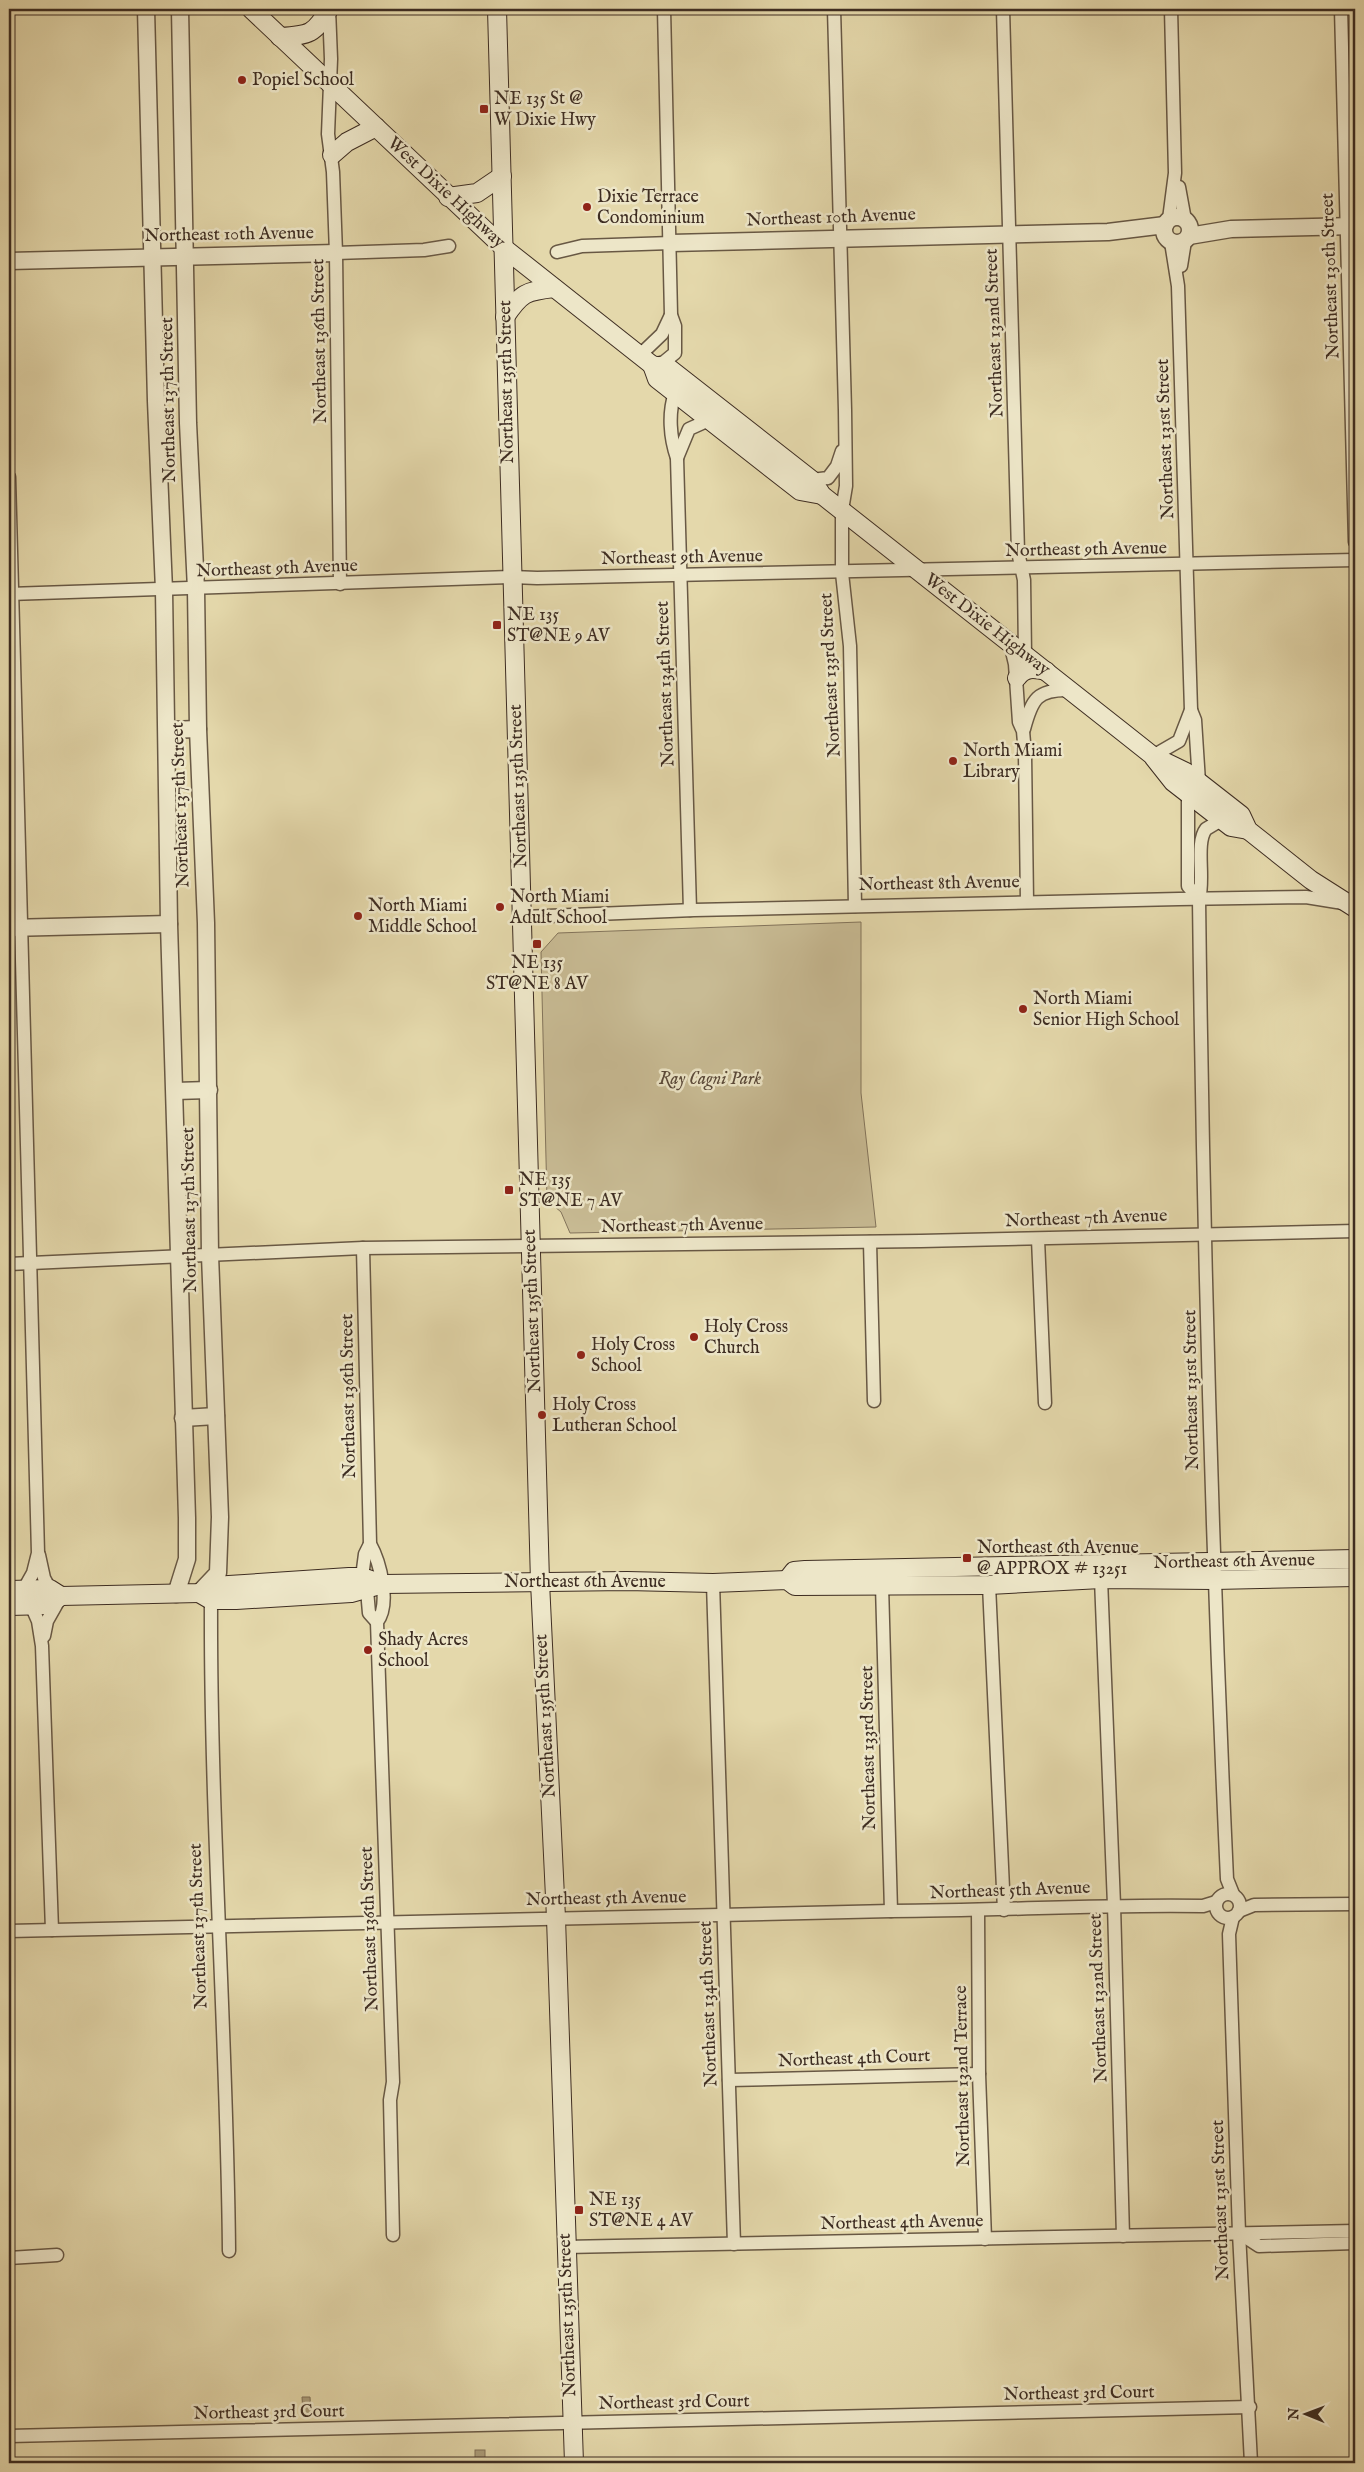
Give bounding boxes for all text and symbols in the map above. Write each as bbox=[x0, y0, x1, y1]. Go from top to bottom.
place label: Popiel School bbox=[252, 69, 354, 92]
marker: Popiel School bbox=[236, 74, 248, 86]
place label: NE 135 St @ W Dixie Hwy bbox=[494, 88, 596, 132]
marker: NE 135 St @ W Dixie Hwy bbox=[478, 103, 490, 115]
street label: West Dixie Highway bbox=[382, 132, 510, 254]
place label: Dixie Terrace Condominium bbox=[597, 186, 705, 230]
street label: Northeast 130th Street bbox=[1317, 193, 1345, 359]
marker: Dixie Terrace Condominium bbox=[581, 201, 593, 213]
street label: Northeast 10th Avenue bbox=[746, 204, 916, 232]
street label: Northeast 10th Avenue bbox=[144, 222, 314, 248]
street label: Northeast 132nd Street bbox=[981, 248, 1009, 418]
street label: Northeast 136th Street bbox=[307, 258, 333, 424]
street label: Northeast 135th Street bbox=[494, 300, 520, 464]
street label: Northeast 137th Street bbox=[156, 317, 182, 483]
street label: Northeast 131st Street bbox=[1152, 358, 1180, 520]
street label: Northeast 9th Avenue bbox=[1005, 537, 1167, 563]
street label: Northeast 9th Avenue bbox=[601, 545, 763, 571]
street label: Northeast 9th Avenue bbox=[196, 555, 358, 583]
street label: West Dixie Highway bbox=[919, 569, 1055, 681]
street label: Northeast 133rd Street bbox=[815, 592, 847, 758]
street label: Northeast 134th Street bbox=[652, 601, 680, 767]
place label: NE 135 ST@NE 9 AV bbox=[507, 604, 611, 648]
marker: NE 135 ST@NE 9 AV bbox=[491, 619, 503, 631]
street label: Northeast 135th Street bbox=[505, 704, 533, 868]
street label: Northeast 137th Street bbox=[167, 722, 195, 888]
place label: North Miami Library bbox=[963, 740, 1062, 784]
marker: North Miami Library bbox=[947, 755, 959, 767]
street label: Northeast 8th Avenue bbox=[858, 871, 1020, 897]
place label: North Miami Adult School bbox=[509, 886, 609, 930]
place label: North Miami Middle School bbox=[368, 895, 477, 939]
marker: North Miami Adult School bbox=[494, 901, 506, 913]
marker: North Miami Middle School bbox=[352, 910, 364, 922]
marker: NE 135 ST@NE 8 AV bbox=[531, 938, 543, 950]
place label: NE 135 ST@NE 8 AV bbox=[486, 952, 589, 996]
place label: North Miami Senior High School bbox=[1033, 988, 1179, 1032]
marker: North Miami Senior High School bbox=[1017, 1003, 1029, 1015]
park label: Ray Cagni Park bbox=[659, 1068, 761, 1091]
street label: Northeast 137th Street bbox=[177, 1127, 203, 1293]
place label: NE 135 ST@NE 7 AV bbox=[519, 1169, 624, 1213]
marker: NE 135 ST@NE 7 AV bbox=[503, 1184, 515, 1196]
street label: Northeast 7th Avenue bbox=[1004, 1205, 1168, 1233]
street label: Northeast 7th Avenue bbox=[600, 1213, 764, 1239]
street label: Northeast 135th Street bbox=[519, 1229, 547, 1393]
street label: Northeast 131st Street bbox=[1179, 1309, 1205, 1471]
street label: Northeast 136th Street bbox=[336, 1313, 362, 1479]
place label: Holy Cross Church bbox=[704, 1316, 788, 1360]
marker: Holy Cross Church bbox=[688, 1331, 700, 1343]
place label: Holy Cross School bbox=[591, 1334, 675, 1378]
marker: Holy Cross School bbox=[575, 1349, 587, 1361]
place label: Holy Cross Lutheran School bbox=[552, 1394, 677, 1438]
marker: Holy Cross Lutheran School bbox=[536, 1409, 548, 1421]
place label: Northeast 6th Avenue @ APPROX # 13251 bbox=[977, 1537, 1139, 1581]
street label: Northeast 6th Avenue bbox=[1153, 1549, 1315, 1575]
marker: Northeast 6th Avenue @ APPROX # 13251 bbox=[961, 1552, 973, 1564]
street label: Northeast 6th Avenue bbox=[504, 1571, 666, 1594]
place label: Shady Acres School bbox=[378, 1629, 468, 1673]
street label: Northeast 135th Street bbox=[530, 1634, 562, 1798]
marker: Shady Acres School bbox=[362, 1644, 374, 1656]
street label: Northeast 133rd Street bbox=[856, 1666, 882, 1830]
street label: Northeast 137th Street bbox=[185, 1843, 213, 2009]
street label: Northeast 136th Street bbox=[356, 1846, 384, 2012]
street label: Northeast 5th Avenue bbox=[929, 1877, 1091, 1905]
street label: Northeast 5th Avenue bbox=[525, 1886, 687, 1912]
street label: Northeast 132nd Street bbox=[1085, 1913, 1113, 2083]
street label: Northeast 134th Street bbox=[695, 1921, 723, 2087]
street label: Northeast 132nd Terrace bbox=[950, 1985, 976, 2167]
street label: Northeast 4th Court bbox=[777, 2045, 931, 2073]
street label: Northeast 131st Street bbox=[1207, 2119, 1235, 2281]
place label: NE 135 ST@NE 4 AV bbox=[589, 2189, 694, 2233]
marker: NE 135 ST@NE 4 AV bbox=[573, 2204, 585, 2216]
street label: Northeast 4th Avenue bbox=[820, 2210, 984, 2236]
street label: Northeast 135th Street bbox=[554, 2233, 582, 2397]
street label: Northeast 3rd Court bbox=[1003, 2381, 1155, 2407]
street label: Northeast 3rd Court bbox=[598, 2390, 750, 2416]
north arrow bbox=[1282, 2390, 1332, 2440]
street label: Northeast 3rd Court bbox=[193, 2400, 345, 2426]
text: N bbox=[1285, 2408, 1303, 2421]

